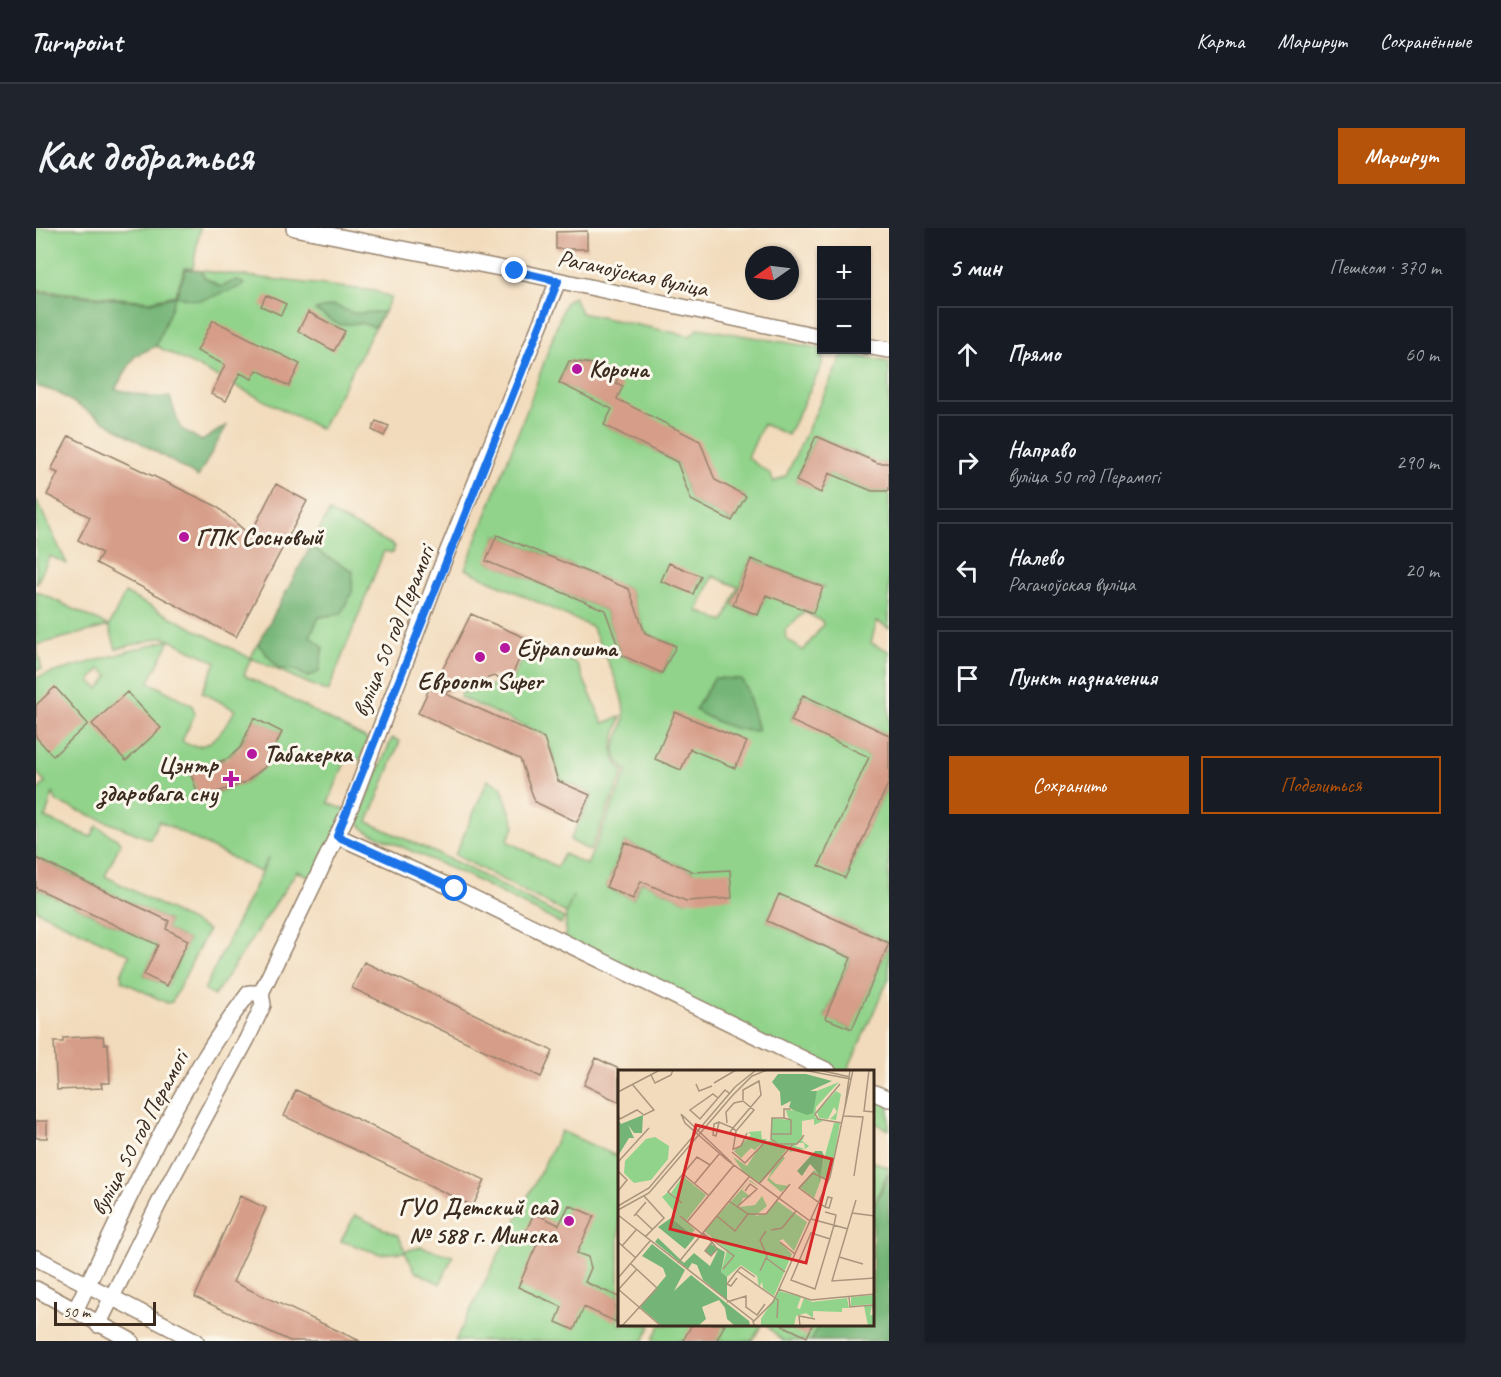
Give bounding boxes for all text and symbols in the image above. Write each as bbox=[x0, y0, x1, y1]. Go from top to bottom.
text: Turnpoint bbox=[30, 24, 122, 59]
text: Карта bbox=[1196, 28, 1245, 54]
text: Маршрут bbox=[1278, 28, 1347, 54]
text: Сохранённые bbox=[1380, 28, 1471, 54]
button: Маршрут bbox=[1338, 128, 1465, 184]
text: Как добраться bbox=[36, 130, 253, 183]
street label: Рагачоўская вуліца bbox=[555, 242, 712, 304]
north arrow bbox=[745, 246, 799, 300]
map controls bbox=[817, 246, 871, 354]
button: + bbox=[817, 246, 871, 300]
text: 5 мин bbox=[949, 251, 1001, 284]
text: Пешком · 370 m bbox=[1329, 255, 1441, 280]
route end bbox=[501, 257, 527, 283]
button: − bbox=[817, 300, 871, 354]
icon: ahead bbox=[951, 338, 984, 371]
text: Прямо bbox=[1008, 340, 1060, 368]
text: 60 m bbox=[1405, 342, 1439, 367]
place label: Корона bbox=[589, 354, 651, 384]
marker: Корона bbox=[570, 362, 584, 376]
text: Направо bbox=[1008, 436, 1075, 464]
icon: right bbox=[951, 446, 984, 479]
text: 290 m bbox=[1396, 450, 1439, 475]
text: вуліца 50 год Перамогі bbox=[1008, 464, 1160, 489]
place label: ГПК Сосновый bbox=[196, 522, 325, 552]
marker: ГПК Сосновый bbox=[177, 530, 191, 544]
street label: вуліца 50 год Перамогі bbox=[345, 539, 442, 721]
text: Налево bbox=[1008, 544, 1064, 572]
icon: left bbox=[951, 554, 984, 587]
text: 20 m bbox=[1405, 558, 1439, 583]
text: Рагачоўская вуліца bbox=[1008, 572, 1135, 597]
place label: Еўрапошта bbox=[517, 633, 619, 663]
marker: Еўрапошта bbox=[498, 641, 512, 655]
marker: Евроопт Super bbox=[473, 650, 487, 664]
icon: arrive bbox=[951, 662, 984, 695]
text: Пункт назначения bbox=[1008, 664, 1157, 692]
place label: Евроопт Super bbox=[418, 666, 545, 696]
place label: Табакерка bbox=[264, 739, 354, 769]
marker: Табакерка bbox=[245, 747, 259, 761]
place label: Цэнтр здаровага сну bbox=[95, 750, 220, 809]
button: Сохранить bbox=[949, 756, 1189, 814]
button: Поделиться bbox=[1201, 756, 1441, 814]
marker: Цэнтр здаровага сну bbox=[222, 770, 240, 788]
route start bbox=[441, 875, 467, 901]
street label: вуліца 50 год Перамогі bbox=[83, 1043, 196, 1220]
inset map bbox=[618, 1070, 874, 1326]
place label: ГУО Детский сад № 588 г. Минска bbox=[399, 1192, 559, 1250]
marker: ГУО Детский сад № 588 г. Минска bbox=[562, 1214, 576, 1228]
scale bar bbox=[54, 1299, 156, 1326]
text: 50 m bbox=[63, 1302, 90, 1322]

